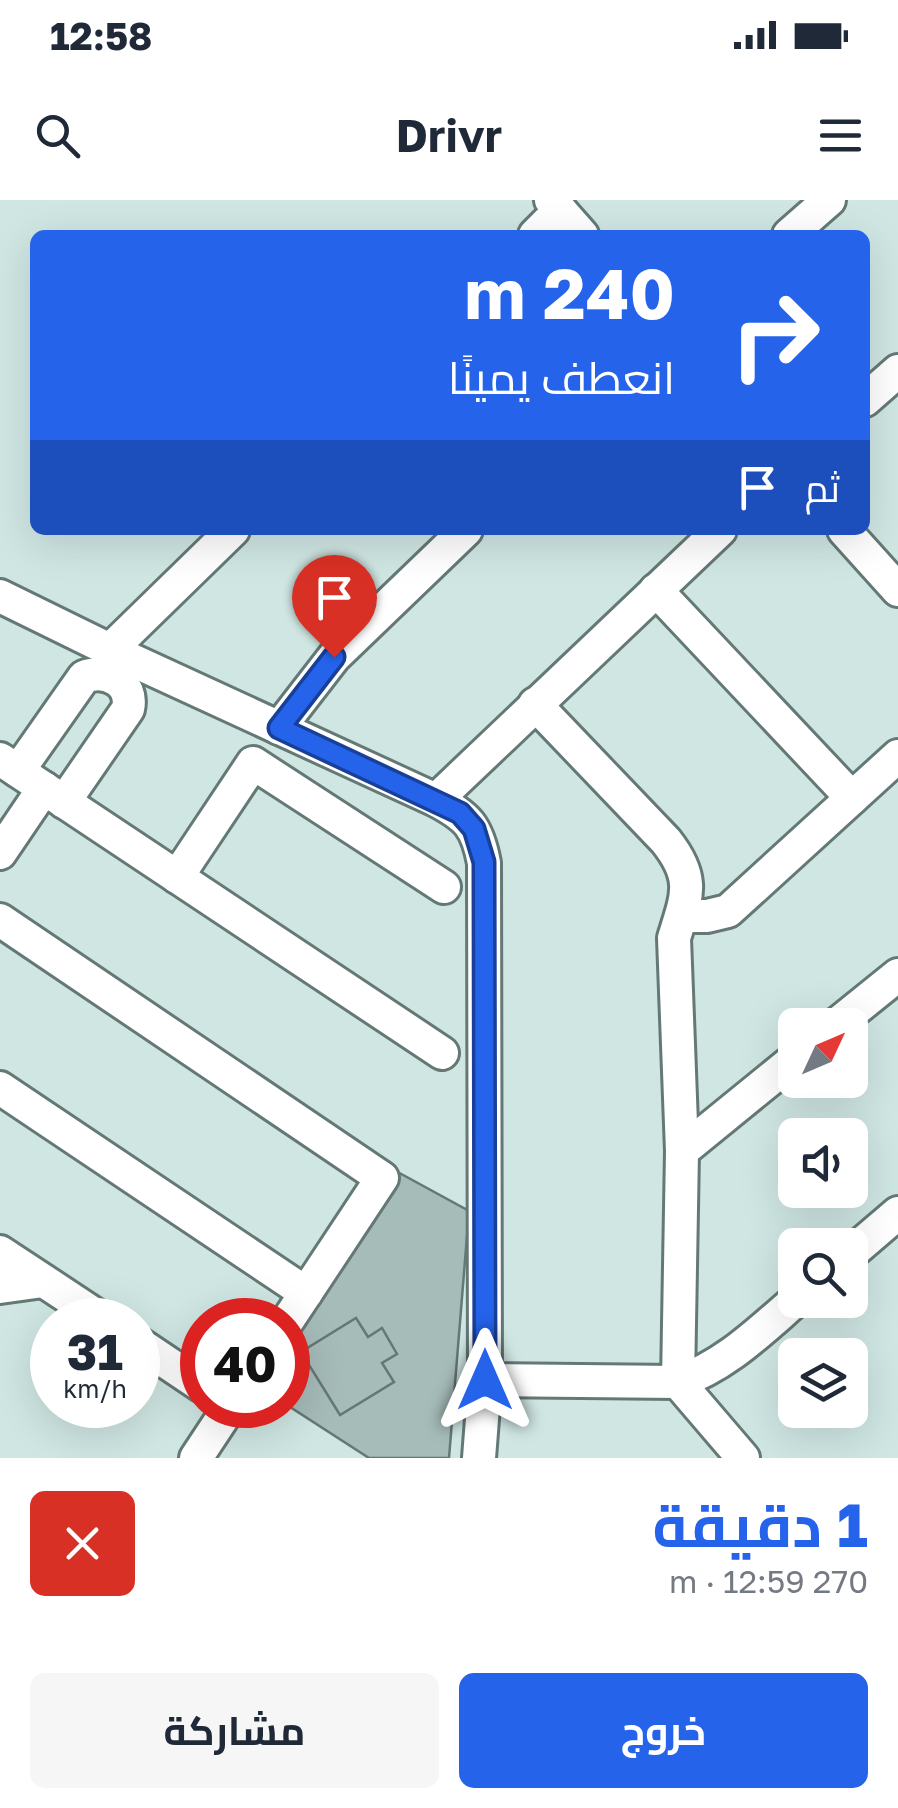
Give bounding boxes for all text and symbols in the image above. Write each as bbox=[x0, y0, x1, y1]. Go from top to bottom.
text: 12:58 bbox=[50, 13, 152, 58]
icon: search bbox=[30, 108, 85, 163]
text: Drivr bbox=[396, 108, 502, 162]
icon: menu bbox=[813, 108, 868, 163]
text: 240 m bbox=[464, 250, 675, 334]
icon: right bbox=[710, 270, 840, 400]
text: انعطف يمينًا bbox=[448, 350, 675, 404]
icon: arrive bbox=[730, 460, 785, 515]
text: ثم bbox=[805, 465, 840, 510]
pin bbox=[292, 555, 377, 658]
icon: arrive bbox=[307, 570, 362, 625]
north arrow bbox=[778, 1008, 868, 1098]
map controls bbox=[778, 1008, 868, 1428]
button: sound bbox=[778, 1118, 868, 1208]
button: search bbox=[778, 1228, 868, 1318]
speed limit sign: 40 bbox=[180, 1298, 310, 1428]
text: 31 bbox=[67, 1321, 123, 1381]
position arrow bbox=[433, 1328, 537, 1432]
button: layers bbox=[778, 1338, 868, 1428]
text: km/h bbox=[63, 1373, 127, 1404]
text: 1 دقيقة bbox=[652, 1488, 868, 1560]
button: close bbox=[30, 1491, 135, 1596]
text: 270 m · 12:59 bbox=[669, 1562, 868, 1600]
button: مشاركة bbox=[30, 1673, 439, 1788]
button: خروج bbox=[459, 1673, 868, 1788]

